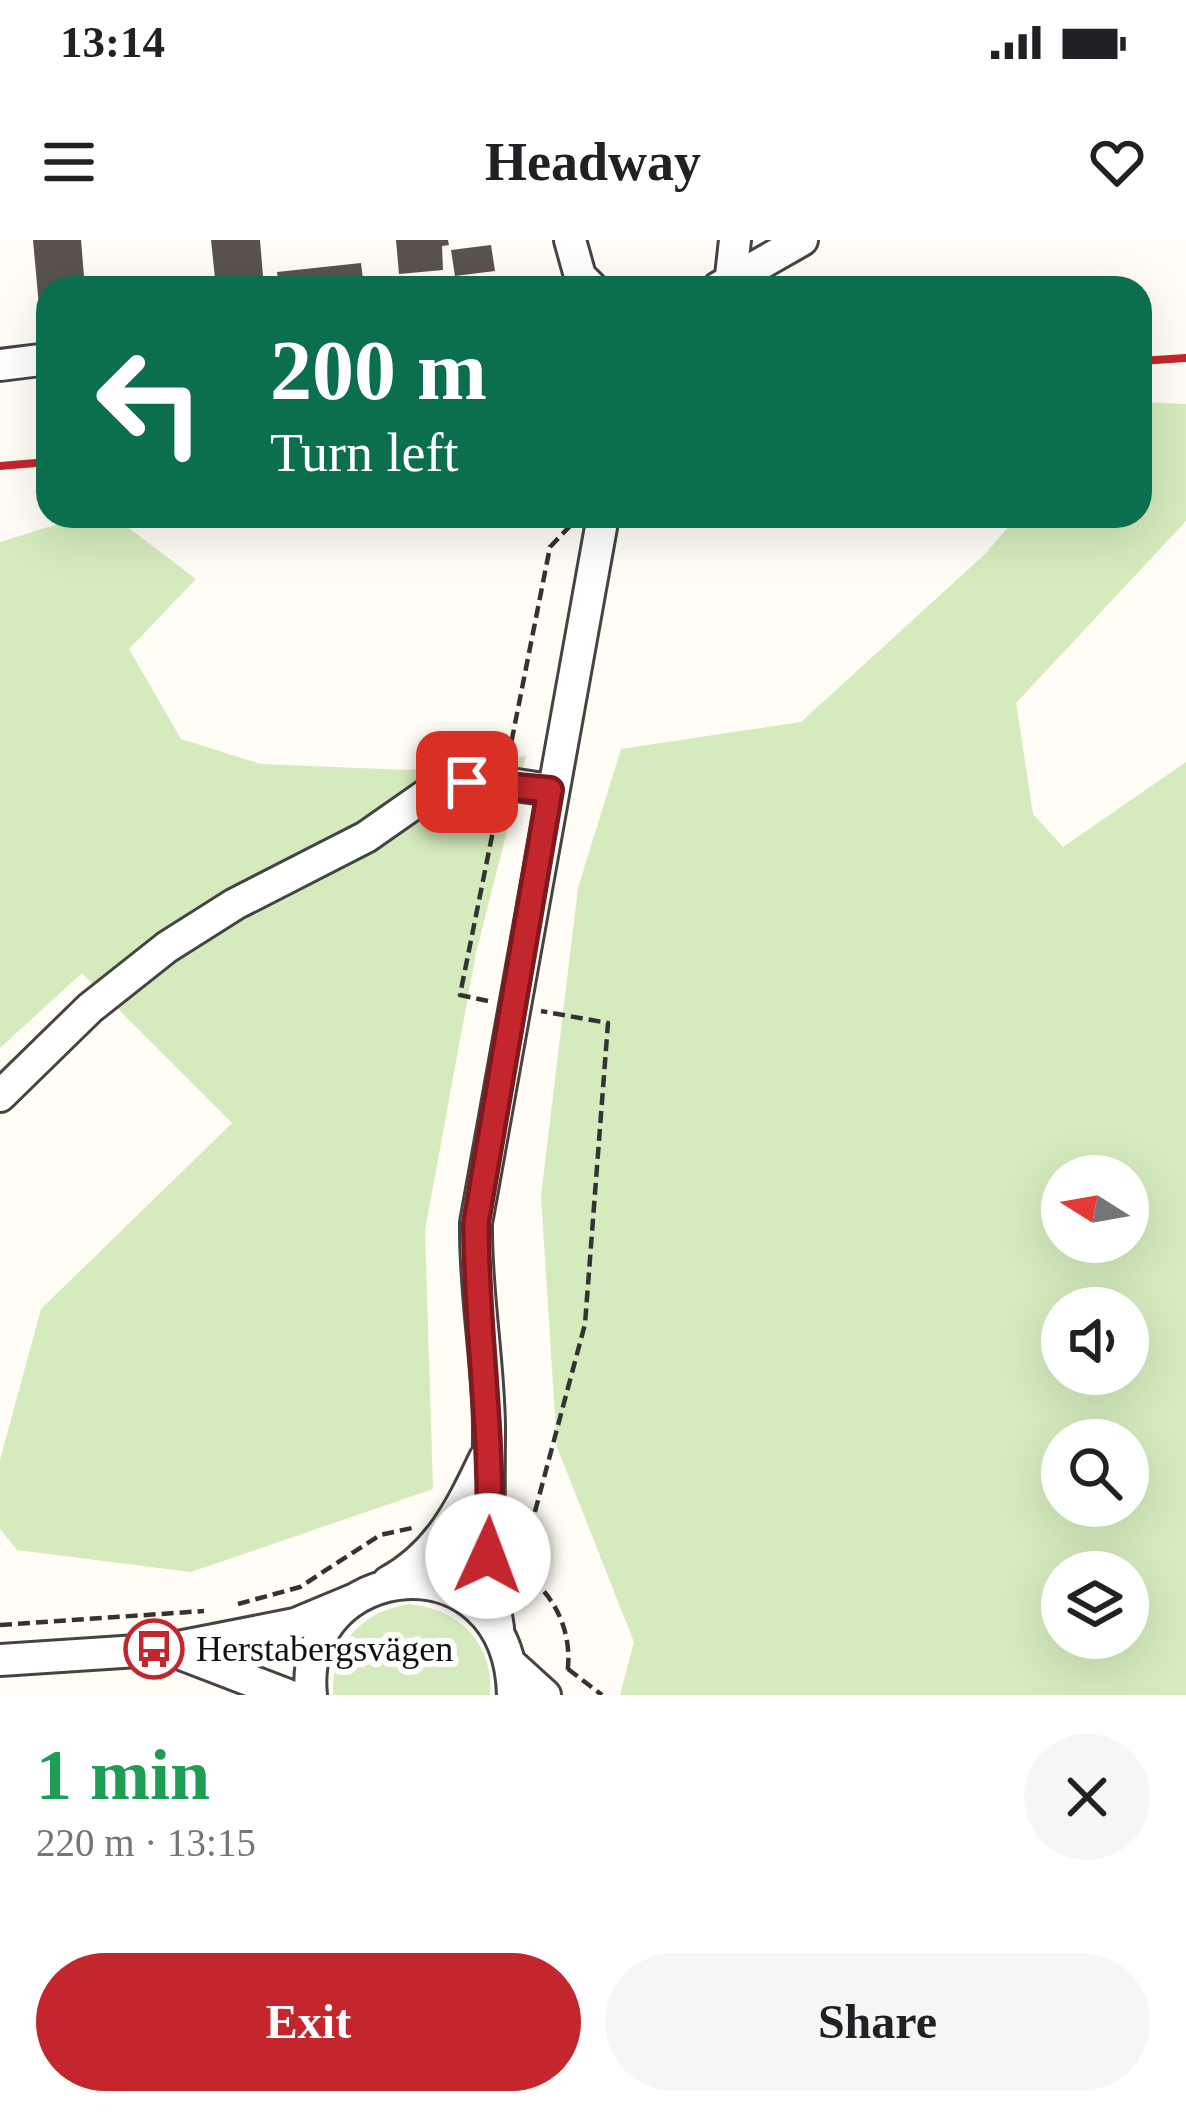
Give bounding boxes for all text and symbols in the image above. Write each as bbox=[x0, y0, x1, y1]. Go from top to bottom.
text: 13:14 bbox=[60, 17, 165, 67]
icon: menu bbox=[36, 129, 102, 195]
icon: heart bbox=[1084, 129, 1150, 195]
text: Headway bbox=[485, 132, 701, 192]
icon: left bbox=[72, 324, 228, 480]
text: 200 m bbox=[270, 324, 487, 417]
text: Turn left bbox=[270, 423, 459, 483]
pin bbox=[416, 731, 518, 833]
icon: arrive bbox=[434, 749, 500, 815]
north arrow bbox=[1041, 1155, 1149, 1263]
map controls bbox=[1041, 1155, 1149, 1659]
button: sound bbox=[1041, 1287, 1149, 1395]
button: search bbox=[1041, 1419, 1149, 1527]
position arrow bbox=[425, 1493, 551, 1619]
button: layers bbox=[1041, 1551, 1149, 1659]
bus stop icon: Herstabergsvägen bbox=[123, 1618, 185, 1680]
place label: Herstabergsvägen bbox=[196, 1629, 453, 1669]
button: close bbox=[1024, 1734, 1150, 1860]
text: 1 min bbox=[36, 1735, 210, 1815]
text: 220 m · 13:15 bbox=[36, 1821, 256, 1864]
button: Exit bbox=[36, 1953, 581, 2091]
button: Share bbox=[605, 1953, 1150, 2091]

